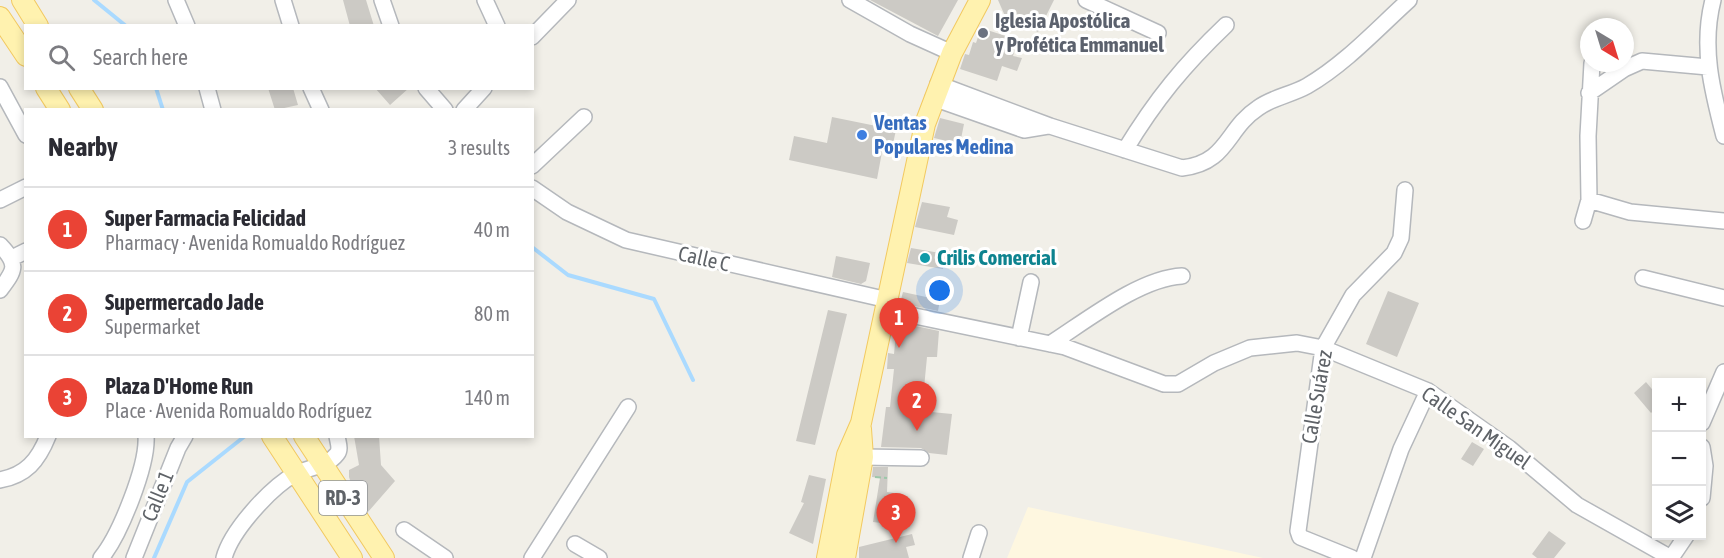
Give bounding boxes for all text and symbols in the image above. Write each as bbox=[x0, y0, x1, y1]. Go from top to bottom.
place label: Iglesia Apostólica y Profética Emmanuel bbox=[995, 8, 1164, 56]
north arrow bbox=[1580, 18, 1634, 72]
search box bbox=[24, 24, 534, 90]
marker: Iglesia Apostólica y Profética Emmanuel bbox=[976, 26, 990, 40]
icon: search bbox=[45, 41, 78, 74]
text: Search here bbox=[93, 44, 188, 70]
place label: Ventas Populares Medina bbox=[873, 110, 1014, 158]
marker: Ventas Populares Medina bbox=[855, 128, 869, 142]
text: Nearby bbox=[48, 132, 118, 162]
text: 3 results bbox=[448, 136, 510, 159]
text: Super Farmacia Felicidad bbox=[105, 205, 306, 231]
text: 1 bbox=[63, 218, 72, 241]
text: 40 m bbox=[474, 218, 510, 241]
text: Pharmacy · Avenida Romualdo Rodríguez bbox=[105, 231, 405, 254]
street label: Calle C bbox=[676, 240, 733, 276]
place label: Crilis Comercial bbox=[937, 245, 1057, 269]
marker: Crilis Comercial bbox=[918, 251, 932, 265]
your location bbox=[925, 276, 954, 305]
text: Supermercado Jade bbox=[105, 289, 264, 315]
pin: 1 bbox=[880, 298, 918, 348]
text: 2 bbox=[63, 302, 72, 325]
text: 80 m bbox=[474, 302, 510, 325]
text: Supermarket bbox=[105, 315, 200, 338]
street label: Calle Suárez bbox=[1296, 348, 1336, 445]
text: Plaza D'Home Run bbox=[105, 373, 253, 399]
map controls bbox=[1652, 378, 1706, 540]
button: + bbox=[1652, 378, 1706, 432]
street label: Calle San Miguel bbox=[1418, 381, 1536, 474]
pin: 2 bbox=[898, 382, 936, 431]
text: 3 bbox=[63, 386, 72, 409]
text: 140 m bbox=[465, 386, 510, 409]
text: Place · Avenida Romualdo Rodríguez bbox=[105, 399, 372, 422]
button: − bbox=[1652, 432, 1706, 486]
street label: Calle 1 bbox=[136, 467, 178, 524]
road number: RD-3 bbox=[319, 481, 367, 515]
button: layers bbox=[1652, 486, 1706, 540]
pin: 3 bbox=[876, 494, 916, 543]

